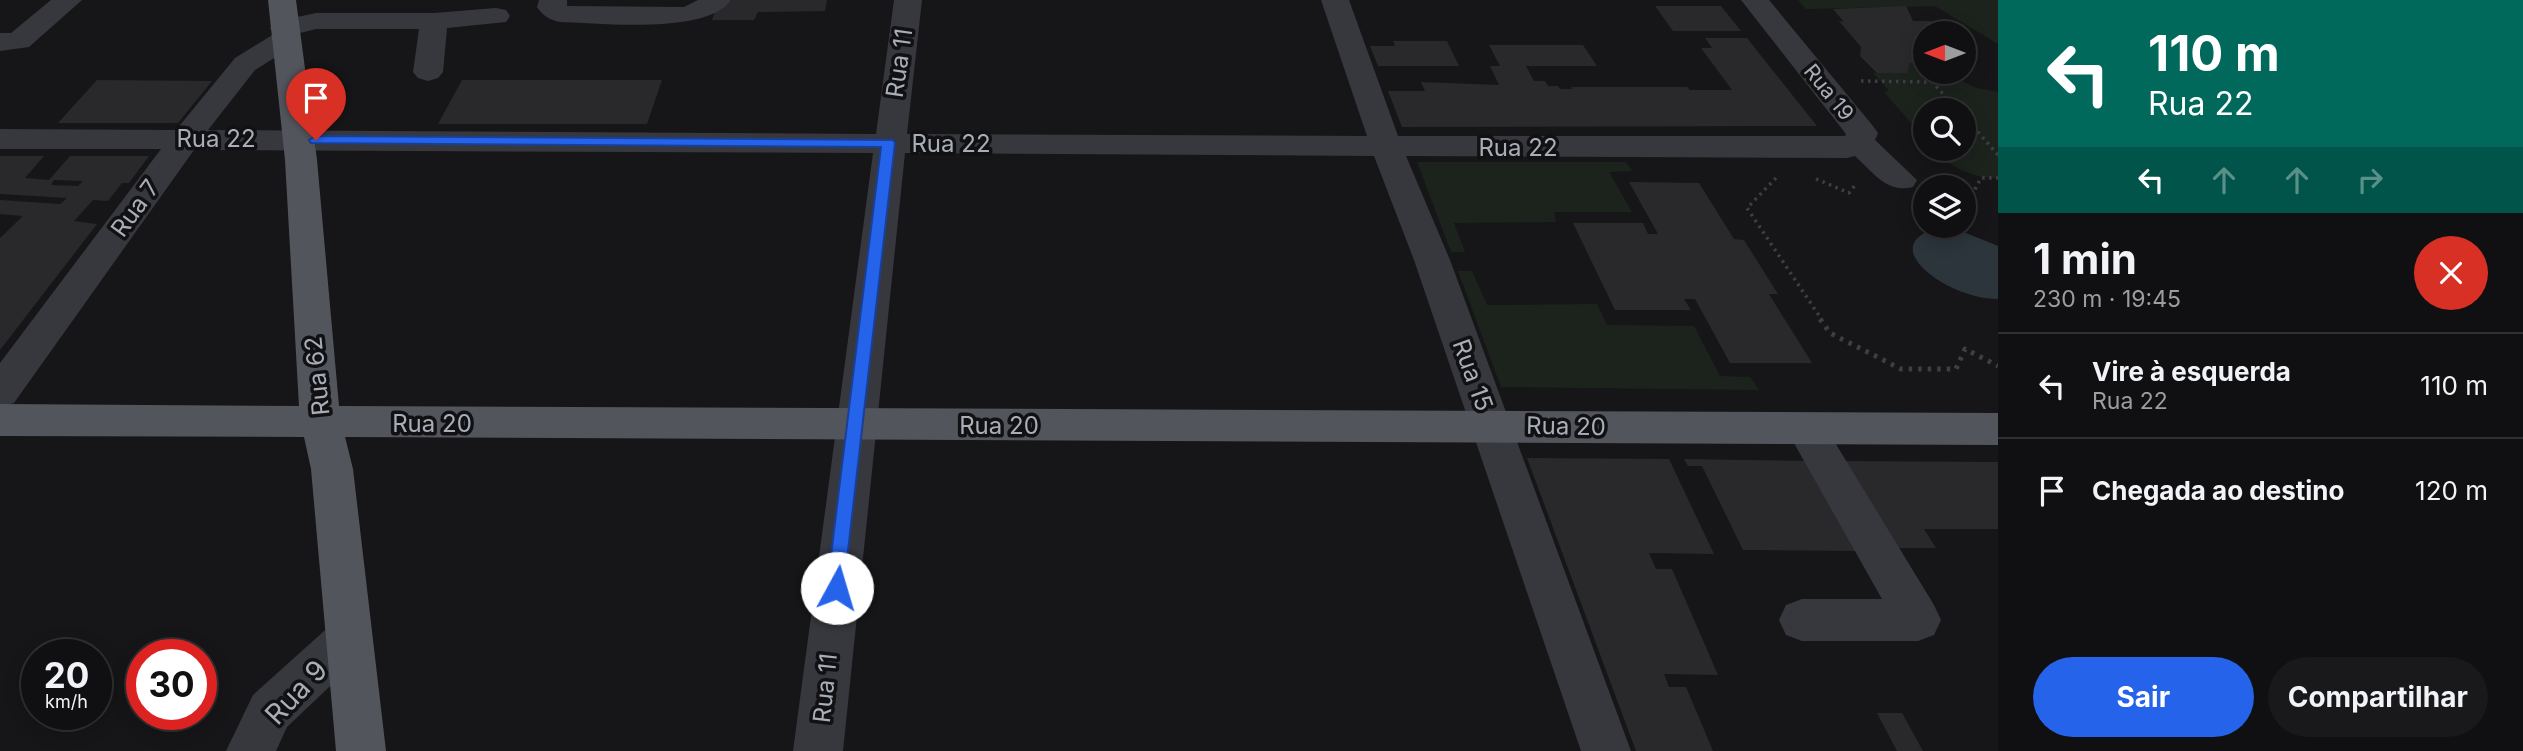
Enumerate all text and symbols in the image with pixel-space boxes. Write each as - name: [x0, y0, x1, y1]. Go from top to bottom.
- north arrow: [1913, 21, 1976, 84]
- map controls: [1913, 21, 1976, 238]
- text: 110 m: [2148, 24, 2280, 83]
- street label: Rua 11: [880, 27, 918, 99]
- icon: left: [2033, 28, 2124, 119]
- street label: Rua 19: [1799, 59, 1859, 125]
- pin: [286, 68, 346, 140]
- icon: arrive: [297, 79, 335, 117]
- text: Rua 22: [2148, 84, 2254, 123]
- button: search: [1913, 98, 1976, 161]
- street label: Rua 22: [176, 124, 256, 153]
- street label: Rua 22: [911, 129, 991, 158]
- street label: Rua 22: [1478, 133, 1558, 162]
- icon: left: [2132, 161, 2170, 199]
- icon: ahead: [2205, 161, 2243, 199]
- icon: ahead: [2278, 161, 2316, 199]
- icon: right: [2351, 161, 2389, 199]
- street label: Rua 7: [105, 174, 165, 242]
- button: layers: [1913, 175, 1976, 238]
- text: 1 min: [2033, 233, 2137, 284]
- button: close: [2414, 236, 2488, 310]
- text: 230 m · 19:45: [2033, 285, 2181, 313]
- street label: Rua 62: [298, 335, 336, 417]
- street label: Rua 15: [1447, 335, 1499, 415]
- text: Vire à esquerda: [2092, 356, 2291, 387]
- icon: left: [2033, 367, 2071, 405]
- text: 110 m: [2420, 370, 2488, 401]
- text: Rua 22: [2092, 387, 2168, 415]
- street label: Rua 20: [392, 409, 472, 438]
- street label: Rua 20: [959, 411, 1039, 440]
- street label: Rua 20: [1526, 411, 1606, 441]
- icon: arrive: [2033, 472, 2071, 510]
- text: Chegada ao destino: [2092, 475, 2344, 506]
- text: 120 m: [2415, 475, 2488, 506]
- position arrow: [800, 551, 874, 625]
- speed limit sign: 30: [126, 639, 217, 730]
- street label: Rua 11: [807, 652, 843, 724]
- street label: Rua 9: [258, 653, 334, 731]
- text: 20: [44, 654, 89, 696]
- button: Sair: [2033, 657, 2254, 737]
- button: Compartilhar: [2268, 657, 2488, 737]
- text: km/h: [45, 691, 88, 712]

